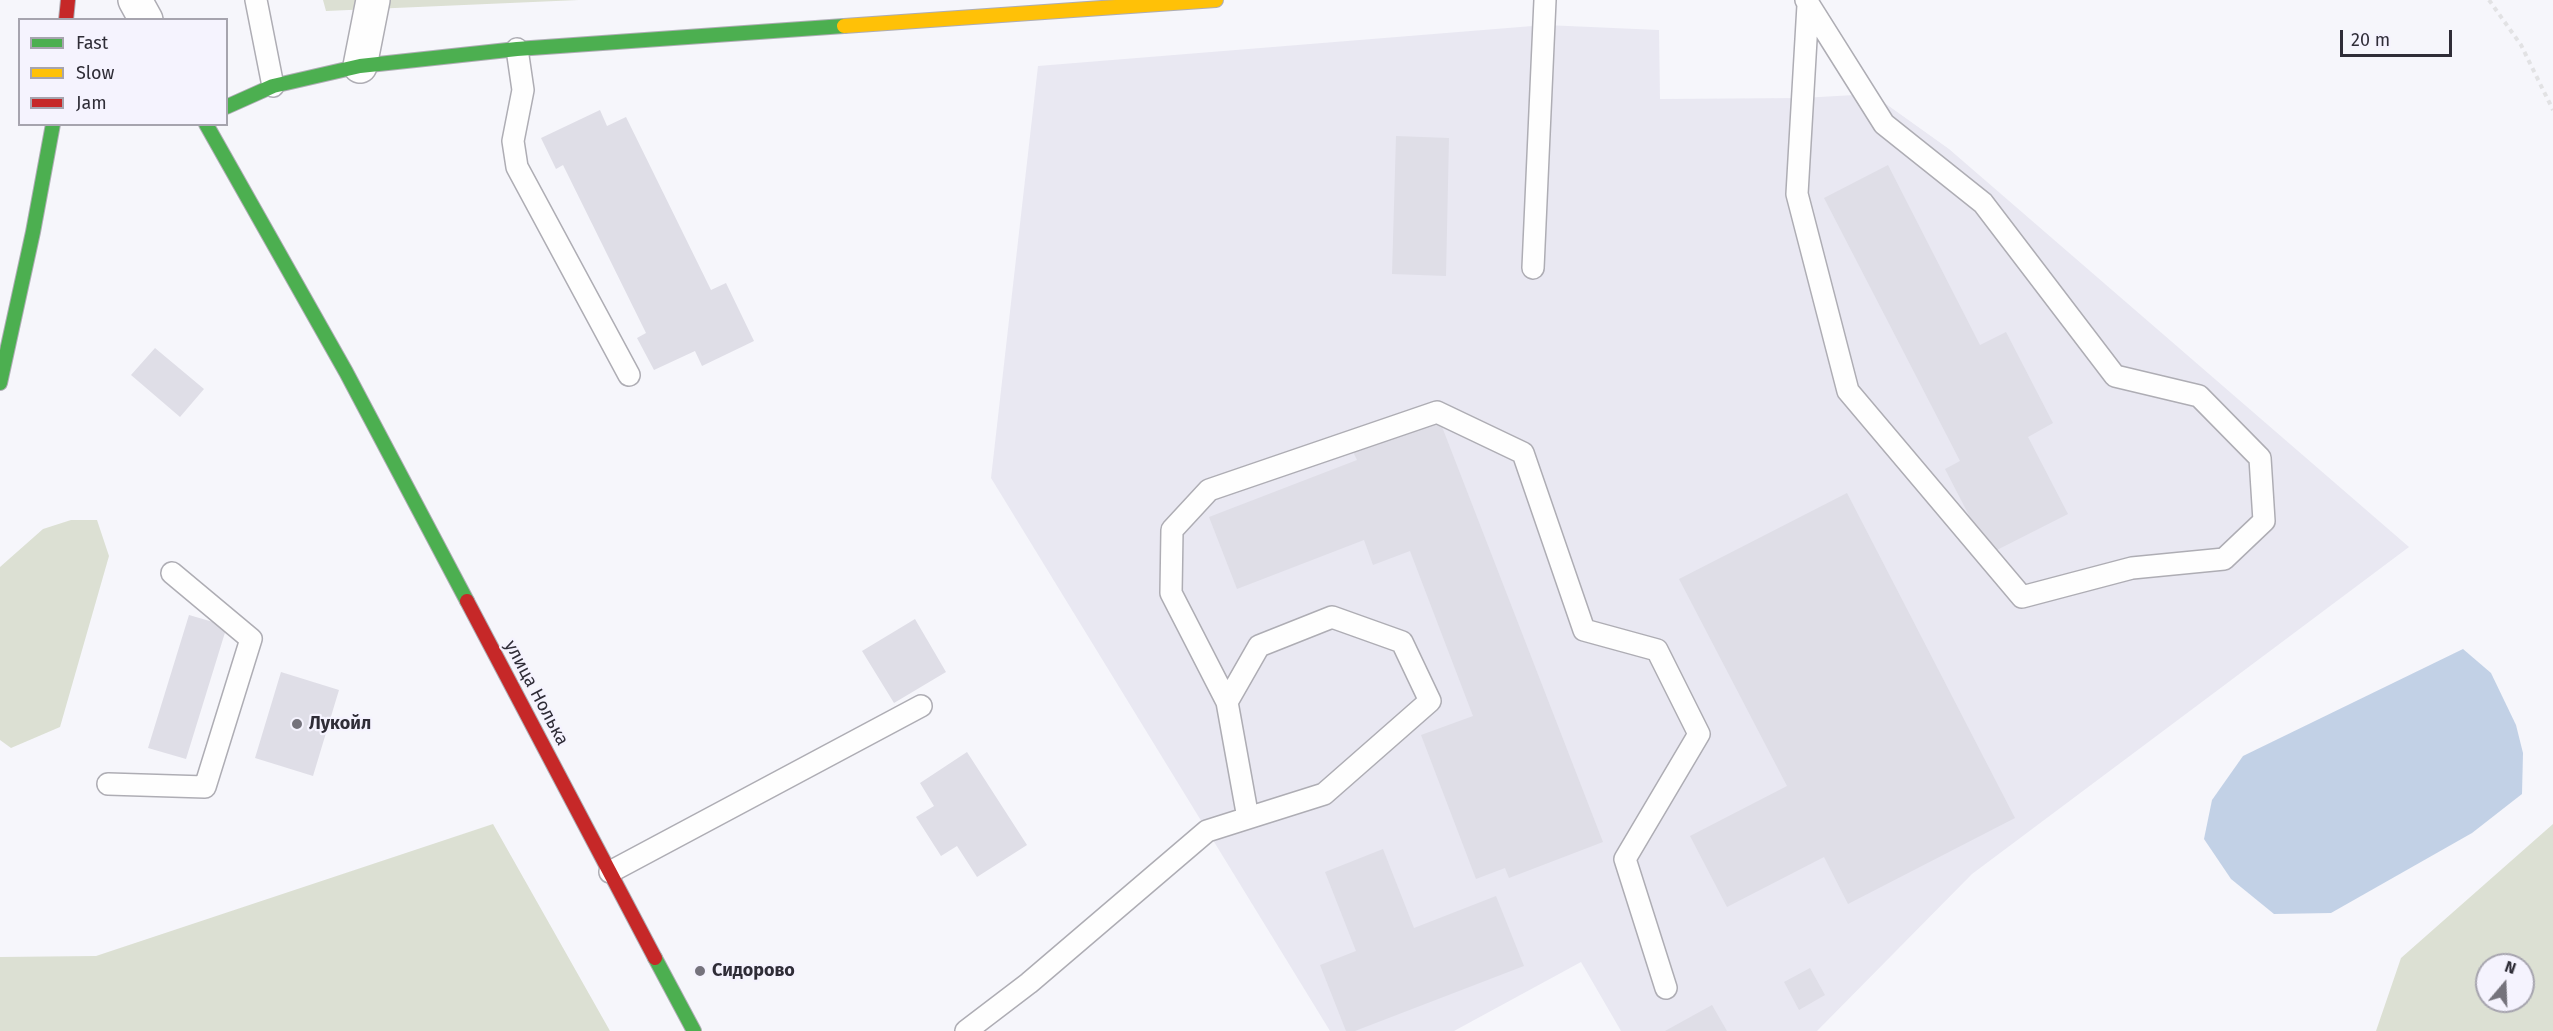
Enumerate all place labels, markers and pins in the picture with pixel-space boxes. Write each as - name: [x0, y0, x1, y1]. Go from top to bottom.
- place label: Лукойл: [309, 713, 371, 735]
- marker: Лукойл: [290, 717, 304, 731]
- place label: Сидорово: [712, 960, 795, 982]
- marker: Сидорово: [693, 964, 707, 978]

